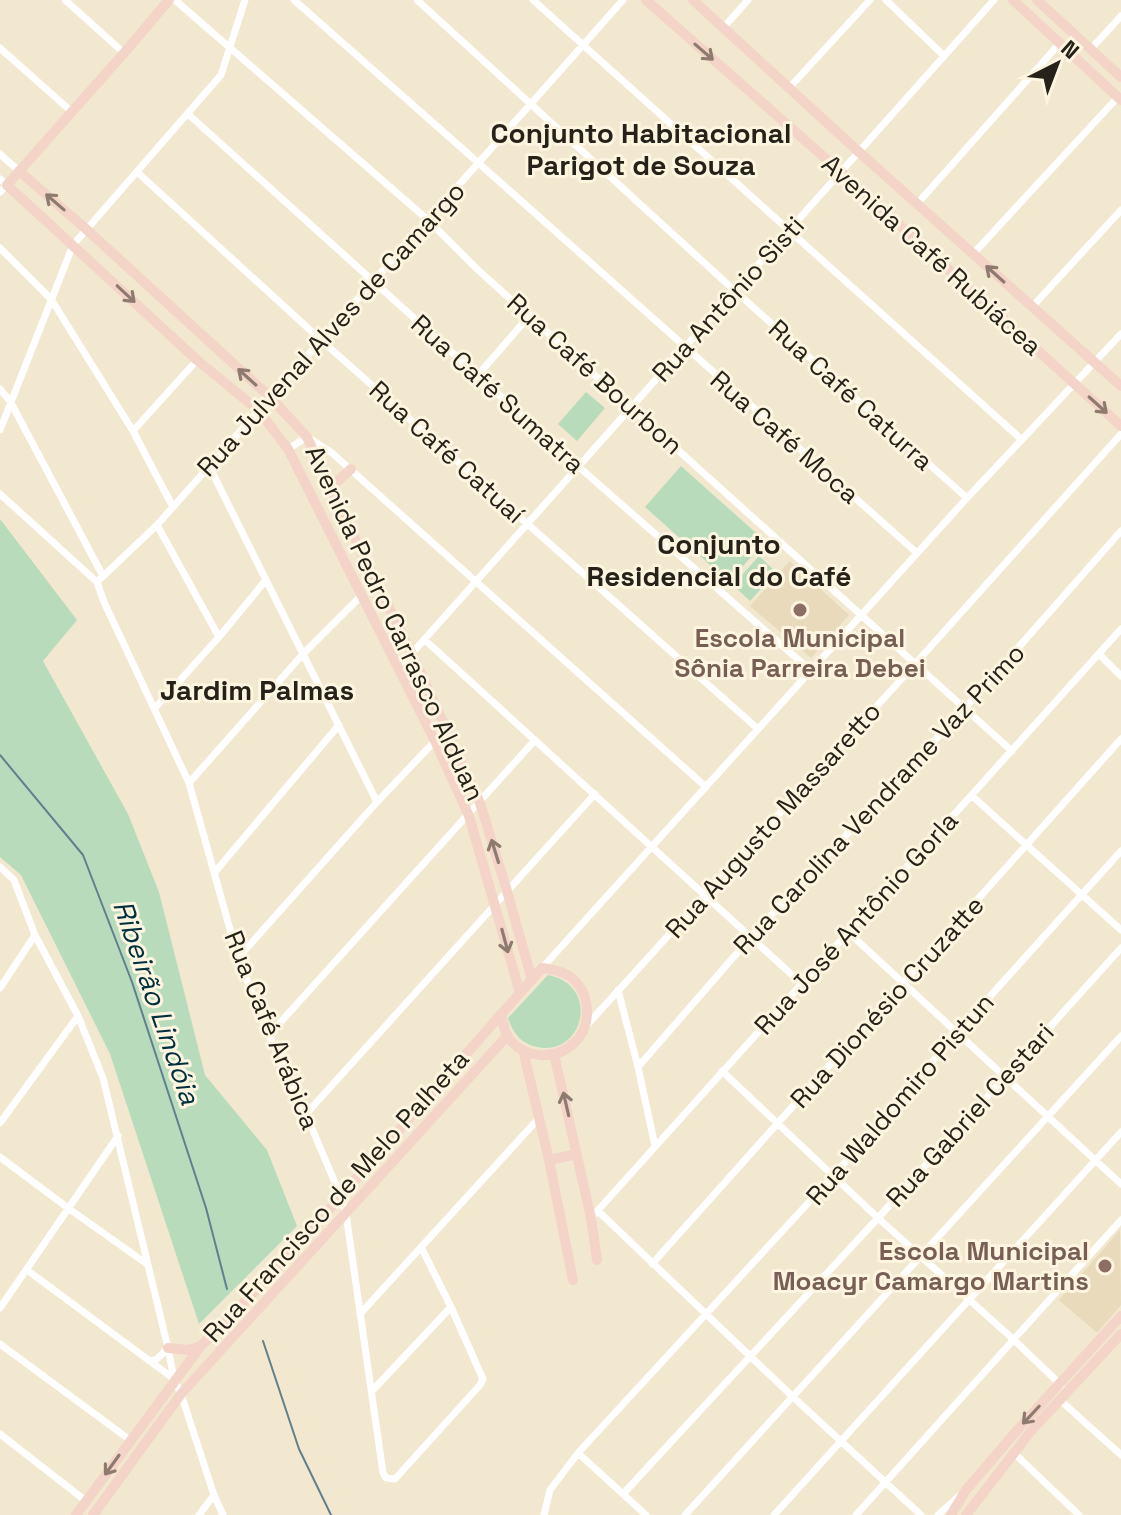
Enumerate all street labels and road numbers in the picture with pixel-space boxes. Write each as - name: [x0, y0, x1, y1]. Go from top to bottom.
- street label: Avenida Café Rubiácea: [815, 147, 1049, 363]
- street label: Rua Julvenal Alves de Camargo: [189, 174, 473, 484]
- street label: Rua Antônio Sisti: [644, 209, 812, 389]
- street label: Rua Café Bourbon: [500, 286, 690, 462]
- street label: Rua Café Sumatra: [404, 307, 592, 481]
- street label: Rua Café Caturra: [761, 312, 941, 478]
- street label: Rua Café Moca: [703, 363, 867, 511]
- street label: Rua Café Catuaí: [362, 373, 532, 531]
- street label: Avenida Pedro Carrasco Alduan: [297, 440, 493, 806]
- street label: Rua Carolina Vendrame Vaz Primo: [726, 636, 1032, 962]
- street label: Rua Augusto Massaretto: [658, 695, 888, 945]
- street label: Rua José Antônio Gorla: [747, 804, 965, 1042]
- street label: Rua Dionésio Cruzatte: [783, 889, 991, 1115]
- street label: Rua Café Arábica: [217, 926, 327, 1135]
- street label: Rua Waldomiro Pistun: [798, 986, 1002, 1212]
- street label: Rua Gabriel Cestari: [878, 1016, 1062, 1214]
- street label: Rua Francisco de Melo Palheta: [195, 1043, 477, 1349]

